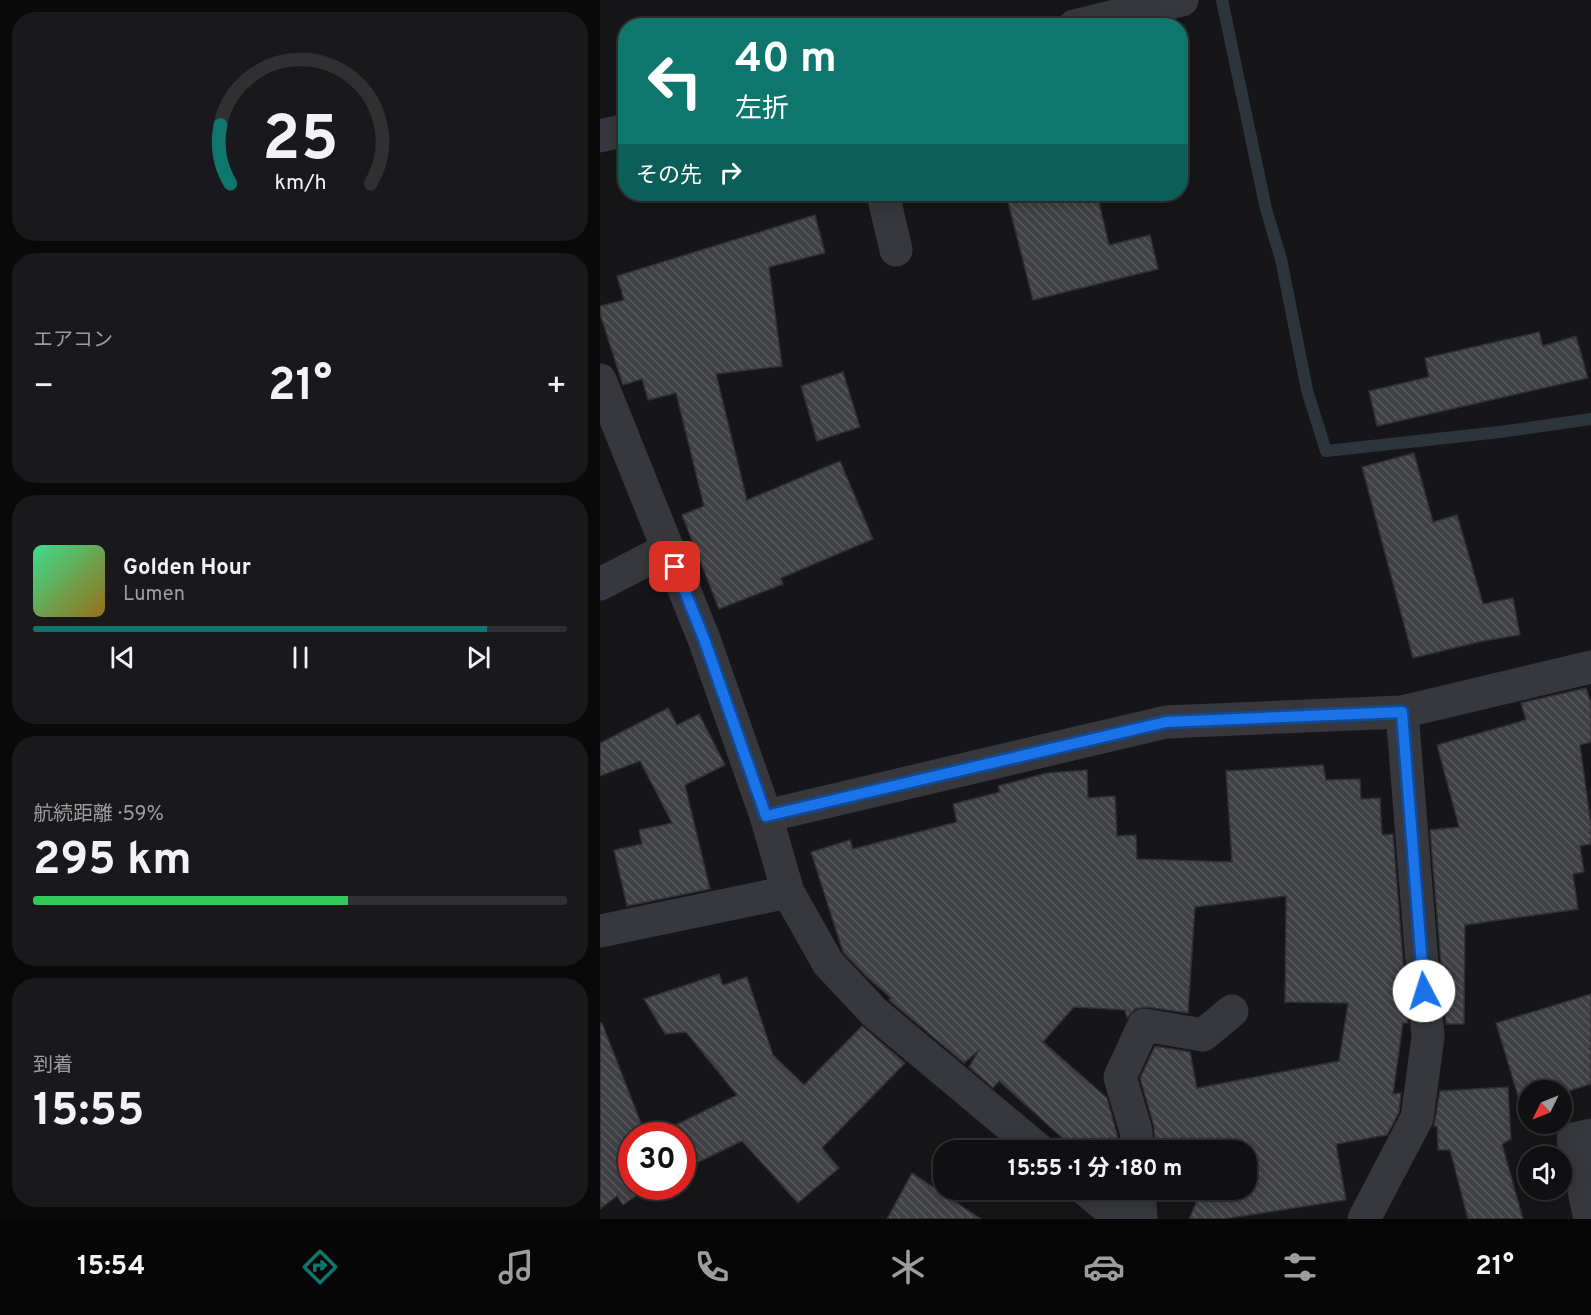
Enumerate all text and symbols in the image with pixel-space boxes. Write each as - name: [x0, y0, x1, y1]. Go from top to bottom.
- text: 40 m: [735, 34, 837, 87]
- icon: left: [636, 42, 714, 120]
- text: 左折: [735, 93, 789, 127]
- text: 25: [262, 103, 338, 182]
- icon: right: [714, 156, 747, 189]
- text: その先: [636, 163, 702, 190]
- text: km/h: [274, 170, 326, 197]
- text: エアコン: [33, 328, 113, 354]
- text: 21°: [268, 359, 332, 416]
- text: −: [33, 367, 54, 409]
- text: +: [546, 367, 567, 409]
- pin: [649, 541, 700, 592]
- icon: arrive: [658, 550, 691, 583]
- text: Golden Hour: [123, 555, 251, 582]
- text: Lumen: [123, 582, 185, 608]
- icon: previous: [106, 641, 139, 674]
- icon: pause: [284, 641, 317, 674]
- icon: next: [462, 641, 495, 674]
- text: 航続距離 · 59%: [33, 802, 164, 828]
- text: 295 km: [33, 833, 192, 890]
- position arrow: [1392, 959, 1456, 1023]
- text: 到着: [33, 1053, 73, 1079]
- north arrow: [1518, 1080, 1572, 1134]
- map controls: [1518, 1080, 1572, 1200]
- text: 15:55: [33, 1084, 144, 1141]
- speed limit sign: 30: [618, 1122, 696, 1200]
- button: sound: [1518, 1146, 1572, 1200]
- text: 15:55 · 1 分 · 180 m: [1008, 1156, 1182, 1183]
- icon: directions: [299, 1246, 341, 1288]
- icon: music: [495, 1246, 537, 1288]
- icon: phone: [691, 1246, 733, 1288]
- icon: climate: [887, 1246, 929, 1288]
- icon: car: [1083, 1246, 1125, 1288]
- icon: filters: [1279, 1246, 1321, 1288]
- text: 15:54: [77, 1250, 145, 1284]
- text: 21°: [1475, 1250, 1514, 1284]

